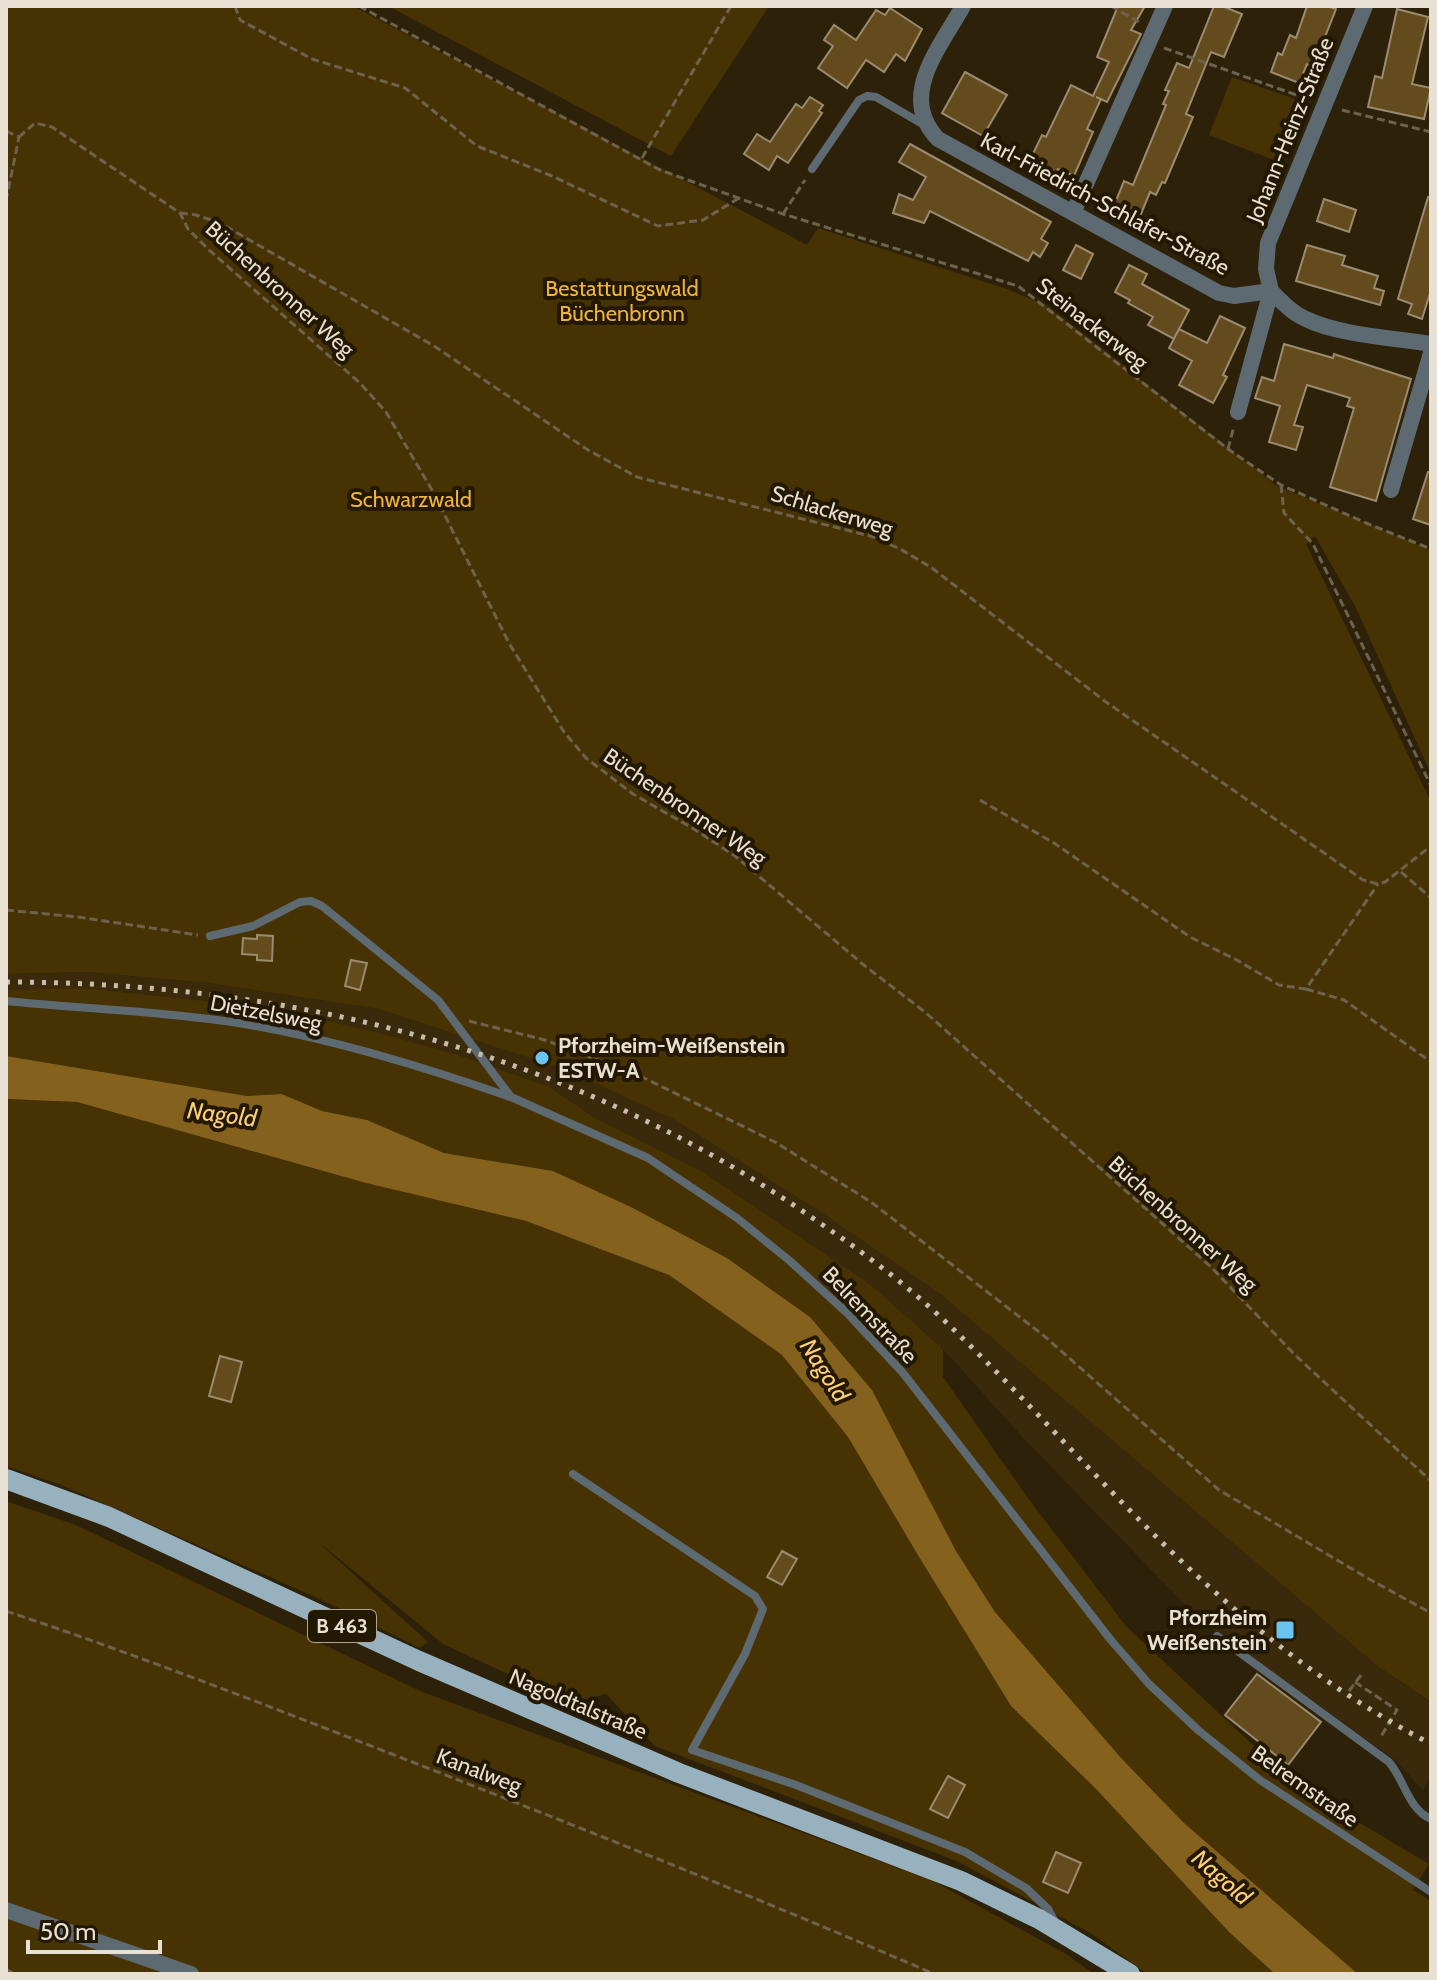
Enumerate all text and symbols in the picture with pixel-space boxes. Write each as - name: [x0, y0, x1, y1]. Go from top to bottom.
- street label: Johann-Heinz-Straße: [1240, 33, 1340, 228]
- street label: Karl-Friedrich-Schlafer-Straße: [976, 127, 1234, 281]
- street label: Büchenbronner Weg: [200, 215, 361, 364]
- street label: Steinackerweg: [1031, 272, 1154, 377]
- park label: Bestattungswald Büchenbronn: [545, 275, 699, 327]
- street label: Schlackerweg: [768, 480, 897, 543]
- park label: Schwarzwald: [350, 486, 472, 513]
- street label: Büchenbronner Weg: [598, 742, 773, 872]
- street label: Dietzelsweg: [208, 989, 325, 1037]
- place label: Pforzheim-Weißenstein ESTW-A: [558, 1032, 785, 1084]
- marker: Pforzheim-Weißenstein ESTW-A: [533, 1049, 551, 1067]
- water label: Nagold: [186, 1095, 259, 1133]
- street label: Büchenbronner Weg: [1103, 1150, 1264, 1299]
- street label: Belremstraße: [817, 1261, 923, 1369]
- water label: Nagold: [794, 1333, 856, 1408]
- place label: Pforzheim Weißenstein: [1147, 1604, 1267, 1656]
- road number: B 463: [308, 1610, 376, 1642]
- marker: Pforzheim Weißenstein: [1274, 1619, 1296, 1641]
- street label: Nagoldtalstraße: [505, 1663, 651, 1745]
- street label: Belremstraße: [1246, 1739, 1364, 1833]
- street label: Kanalweg: [433, 1742, 526, 1800]
- water label: Nagold: [1186, 1843, 1258, 1911]
- scale bar: [28, 1904, 160, 1954]
- text: 50 m: [40, 1917, 96, 1946]

